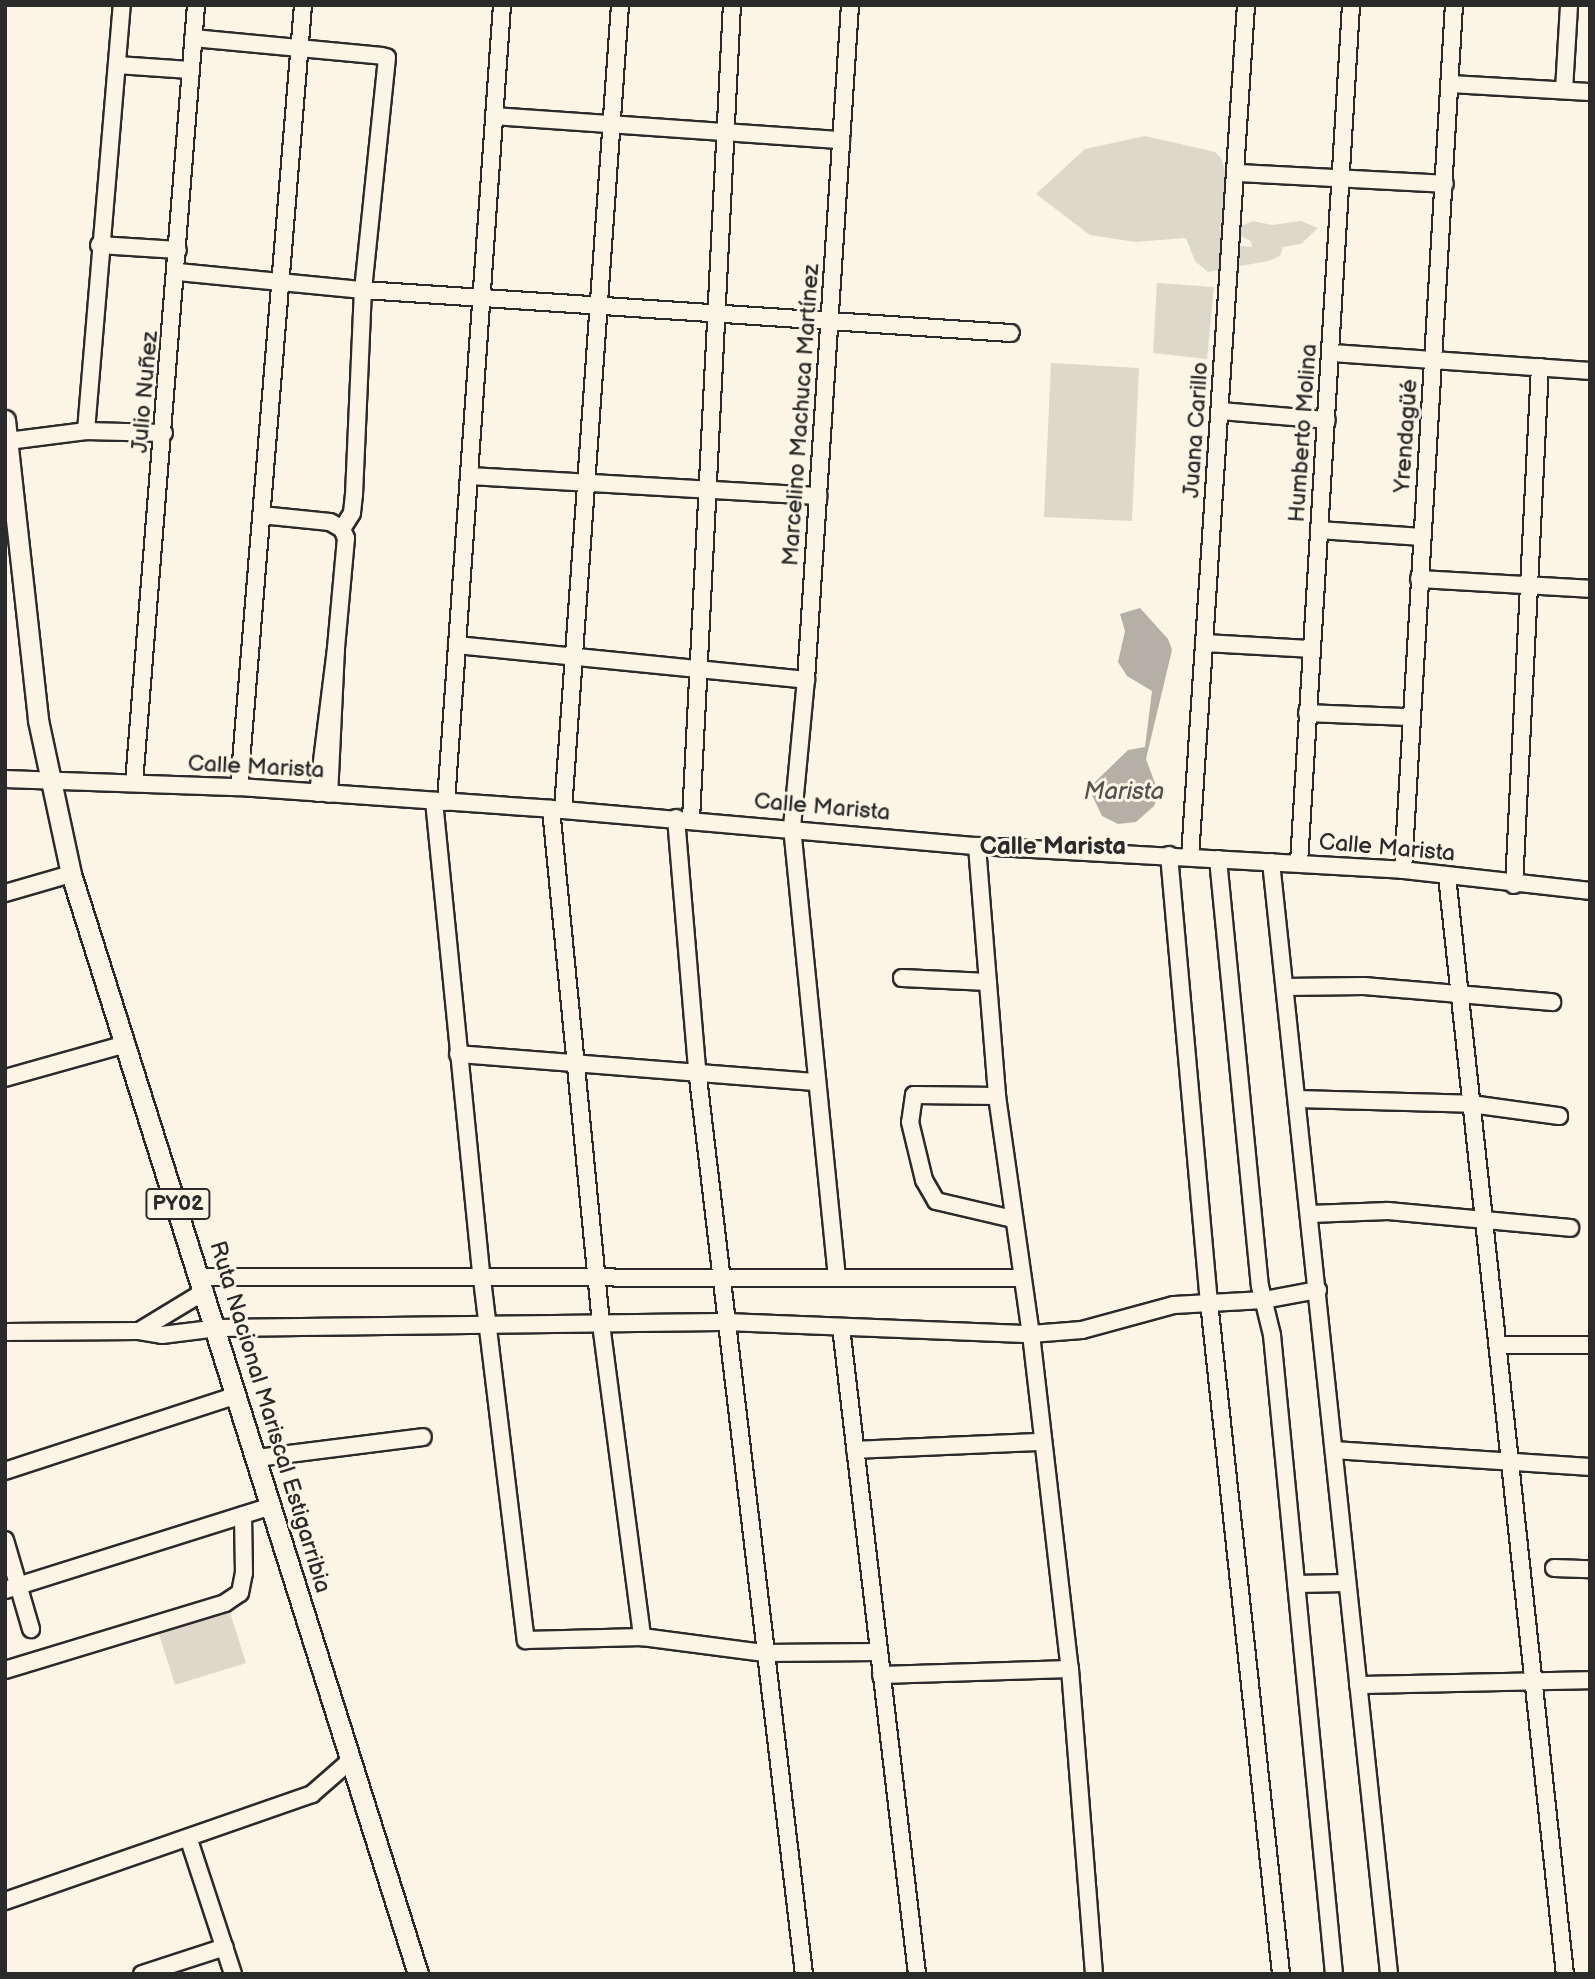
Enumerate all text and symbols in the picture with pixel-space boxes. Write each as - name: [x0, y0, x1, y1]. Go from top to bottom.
- street label: Marcelino Machuca Martínez: [777, 263, 825, 567]
- street label: Julio Nuñez: [126, 330, 164, 454]
- street label: Humberto Molina: [1283, 343, 1323, 523]
- street label: Juana Carillo: [1177, 361, 1215, 499]
- street label: Yrendagüé: [1388, 378, 1424, 494]
- street label: Calle Marista: [187, 750, 325, 784]
- water label: Marista: [1084, 778, 1164, 806]
- street label: Calle Marista: [753, 787, 891, 827]
- street label: Calle Marista: [1318, 828, 1456, 868]
- district label: Calle Marista: [980, 833, 1126, 861]
- road number: PY02: [145, 1186, 211, 1222]
- street label: Ruta Nacional Mariscal Estigarribia: [203, 1238, 337, 1596]

